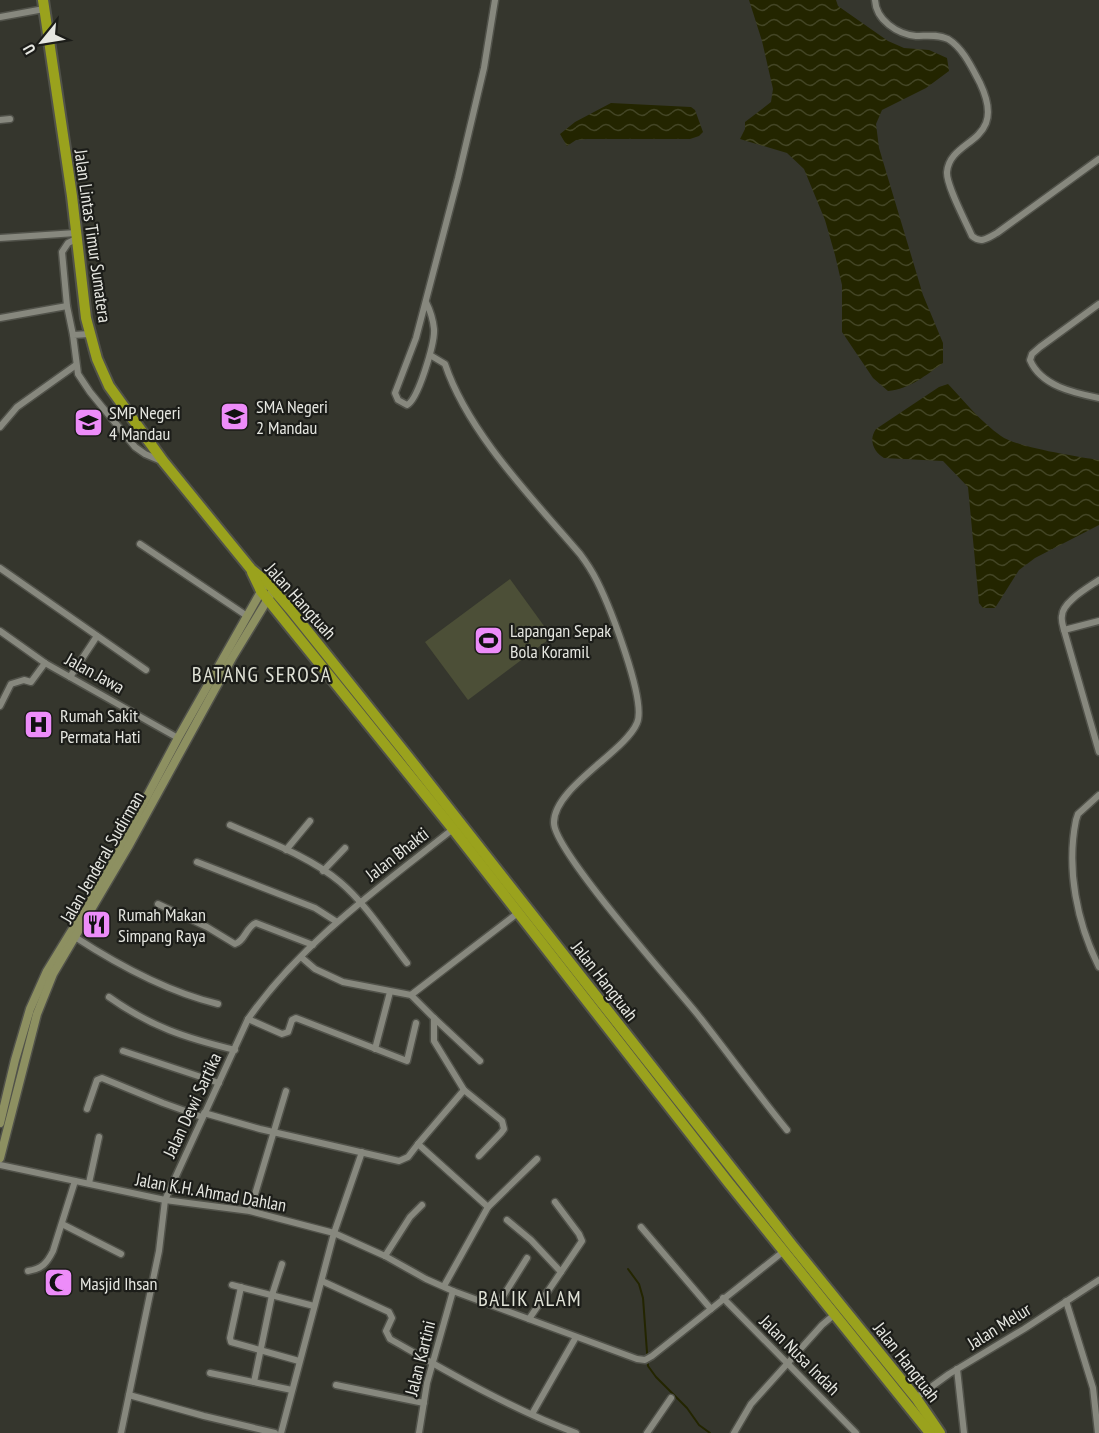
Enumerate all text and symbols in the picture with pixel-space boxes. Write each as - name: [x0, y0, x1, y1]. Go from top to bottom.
- north arrow: [12, 12, 72, 72]
- text: U: [18, 41, 40, 58]
- street label: Jalan Lintas Timur Sumatera: [69, 147, 117, 324]
- place label: SMA Negeri 2 Mandau: [256, 395, 328, 439]
- school or university icon: SMA Negeri 2 Mandau: [219, 400, 251, 432]
- place label: SMP Negeri 4 Mandau: [109, 401, 181, 445]
- school or university icon: SMP Negeri 4 Mandau: [72, 406, 104, 438]
- street label: Jalan Hangtuah: [260, 557, 341, 644]
- place label: Lapangan Sepak Bola Koramil: [510, 619, 611, 663]
- sports icon: Lapangan Sepak Bola Koramil: [473, 624, 505, 656]
- street label: Jalan Jawa: [61, 647, 129, 699]
- district label: BATANG SEROSA: [192, 661, 332, 688]
- place label: Rumah Sakit Permata Hati: [60, 704, 141, 748]
- hospital icon: Rumah Sakit Permata Hati: [23, 709, 55, 741]
- street label: Jalan Jenderal Sudirman: [54, 787, 149, 928]
- street label: Jalan Bhakti: [360, 822, 433, 886]
- place label: Rumah Makan Simpang Raya: [118, 903, 206, 947]
- restaurant icon: Rumah Makan Simpang Raya: [81, 908, 113, 940]
- street label: Jalan Hangtuah: [566, 936, 643, 1026]
- street label: Jalan Dewi Sartika: [157, 1049, 226, 1162]
- street label: Jalan K.H. Ahmad Dahlan: [133, 1167, 288, 1217]
- mosque icon: Masjid Ihsan: [43, 1267, 75, 1299]
- place label: Masjid Ihsan: [80, 1272, 157, 1295]
- district label: BALIK ALAM: [478, 1285, 582, 1312]
- street label: Jalan Melur: [962, 1298, 1035, 1355]
- street label: Jalan Nusa Indah: [754, 1309, 845, 1400]
- street label: Jalan Hangtuah: [868, 1317, 945, 1407]
- street label: Jalan Kartini: [399, 1318, 440, 1399]

